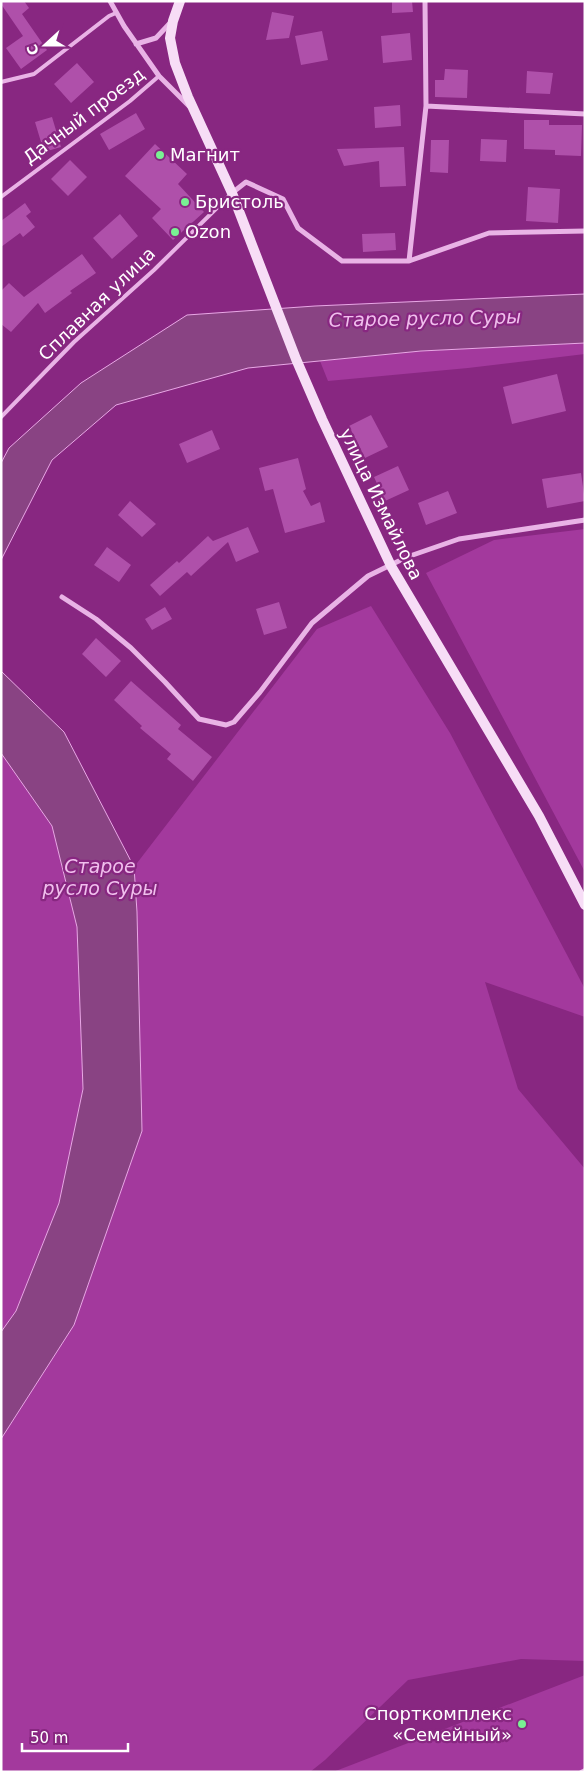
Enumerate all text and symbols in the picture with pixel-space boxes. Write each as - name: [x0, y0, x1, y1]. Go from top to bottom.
- north arrow: [20, 20, 70, 70]
- text: С: [24, 42, 42, 57]
- street label: Дачный проезд: [19, 63, 148, 168]
- place label: Магнит: [170, 144, 240, 165]
- marker: Магнит: [154, 149, 166, 161]
- place label: Бристоль: [195, 191, 284, 212]
- marker: Бристоль: [179, 196, 191, 208]
- place label: Ozon: [185, 221, 231, 242]
- marker: Ozon: [169, 226, 181, 238]
- street label: Сплавная улица: [34, 243, 159, 365]
- water label: Старое русло Суры: [329, 305, 521, 331]
- street label: улица Измайлова: [336, 424, 427, 583]
- water label: Старое русло Суры: [41, 855, 158, 899]
- place label: Спорткомплекс «Семейный»: [364, 1703, 512, 1745]
- marker: Спорткомплекс «Семейный»: [516, 1718, 528, 1730]
- scale bar: [22, 1720, 129, 1752]
- text: 50 m: [30, 1729, 68, 1747]

